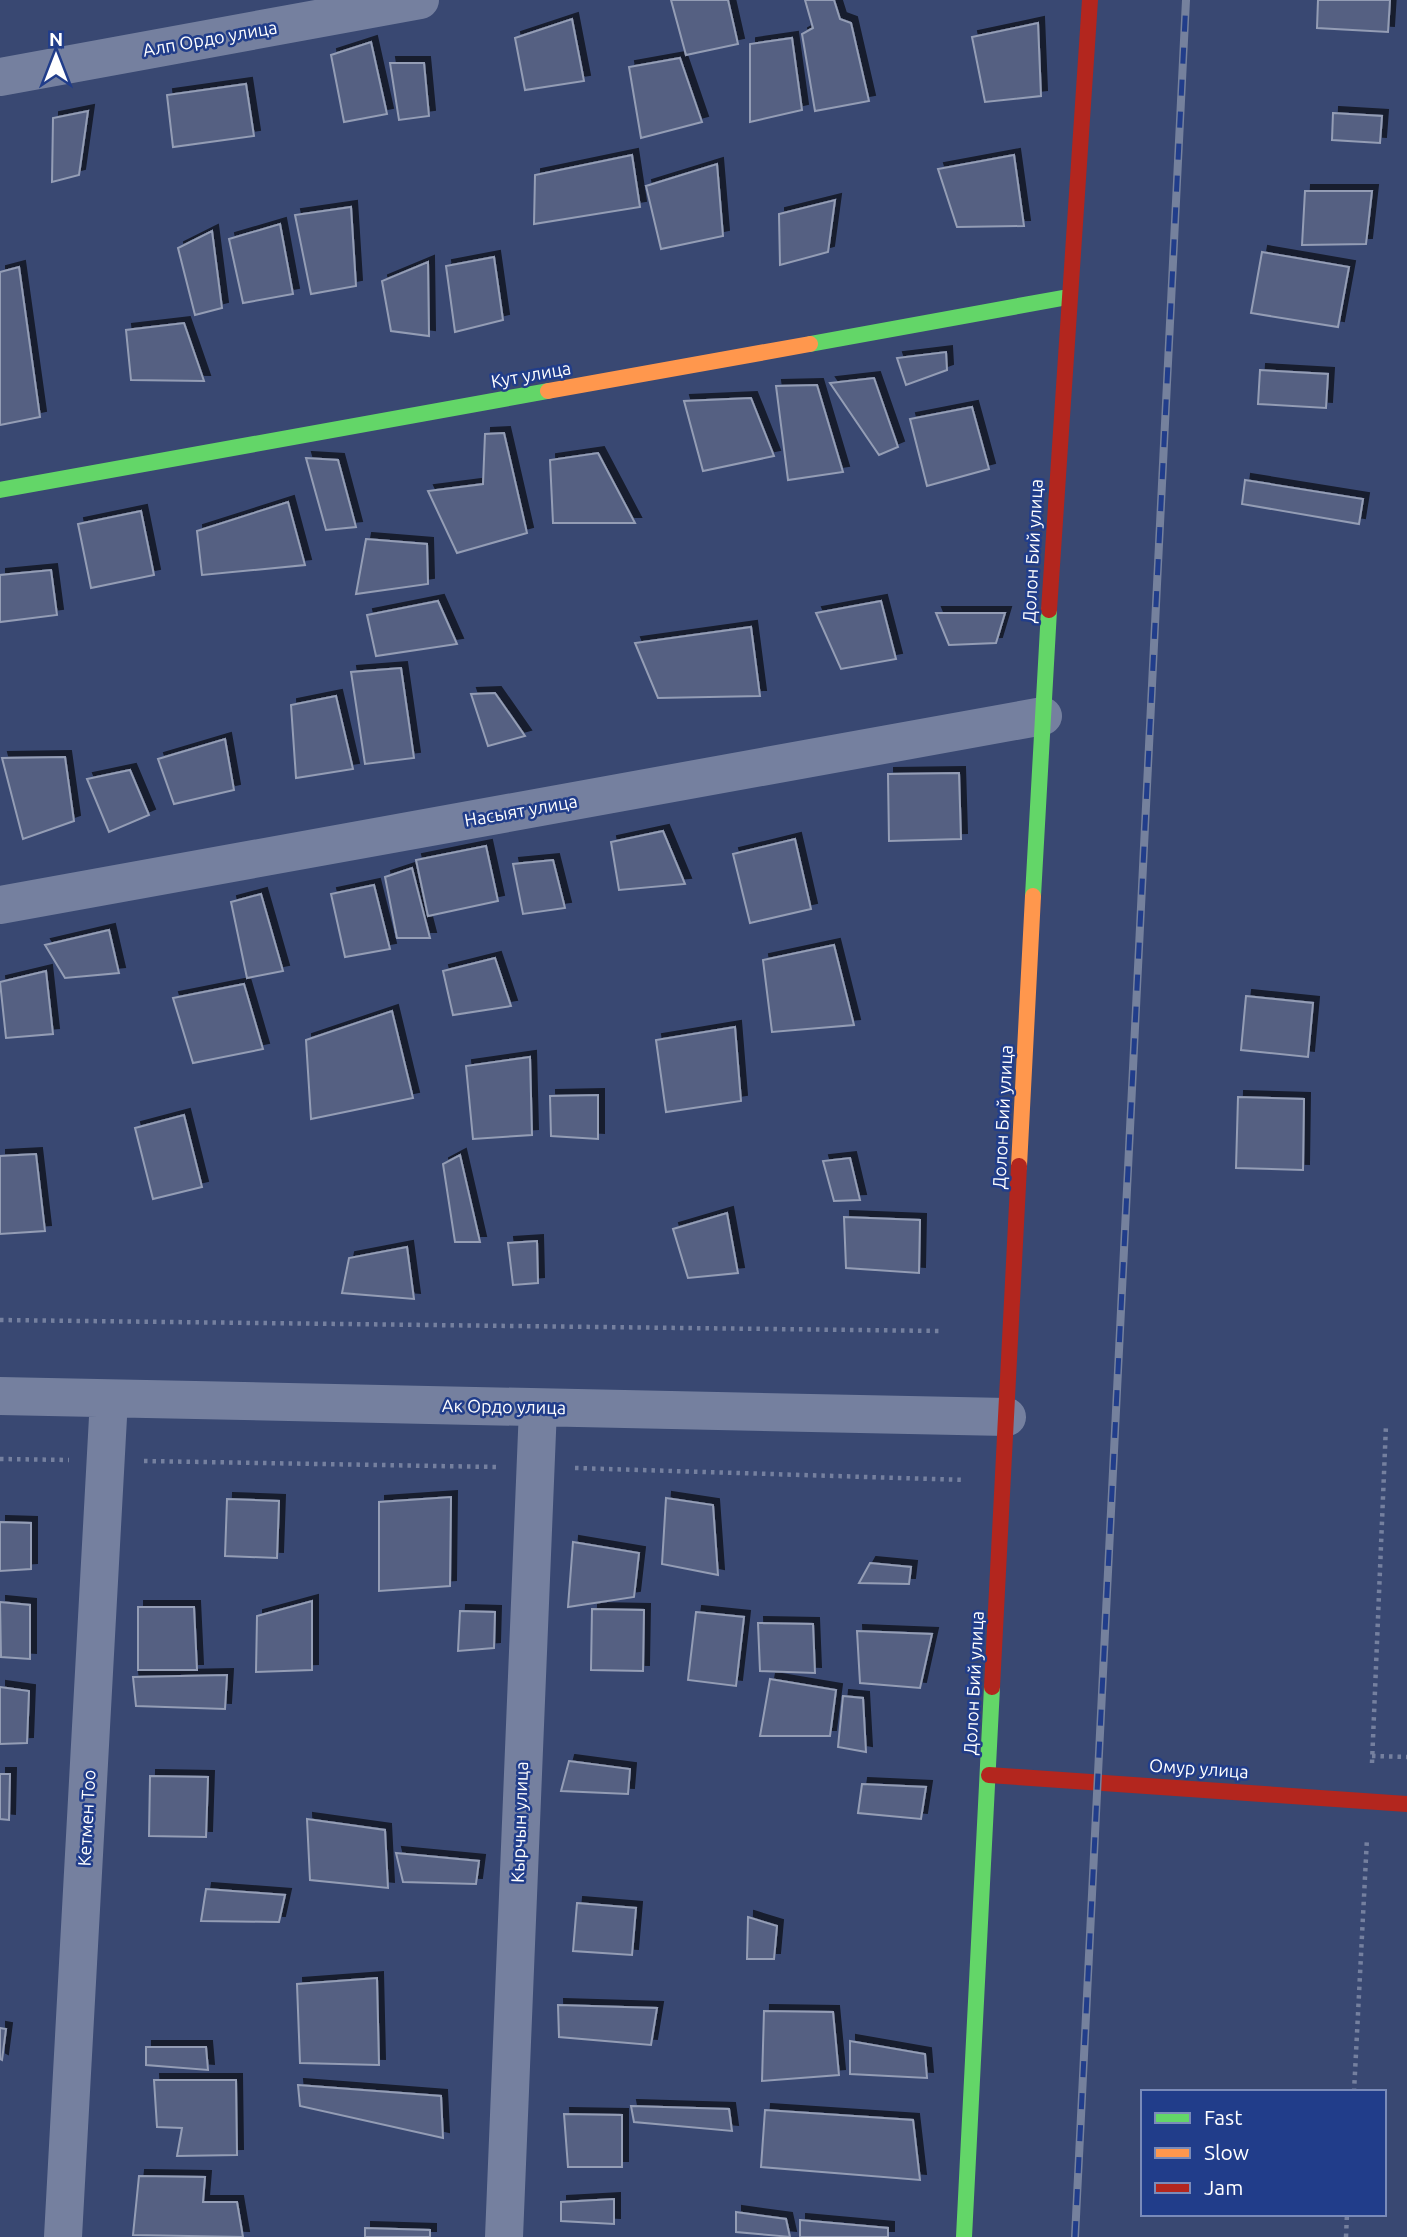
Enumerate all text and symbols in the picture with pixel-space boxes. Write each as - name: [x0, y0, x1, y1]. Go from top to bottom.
- street label: Алп Ордо улица: [141, 16, 279, 60]
- north arrow: [21, 21, 91, 91]
- text: N: [49, 28, 63, 50]
- street label: Кут улица: [489, 357, 572, 391]
- street label: Долон Бий улица: [1018, 478, 1046, 624]
- street label: Насыят улица: [463, 790, 579, 830]
- street label: Долон Бий улица: [988, 1044, 1016, 1190]
- street label: Ак Ордо улица: [442, 1395, 566, 1417]
- street label: Долон Бий улица: [959, 1610, 987, 1756]
- street label: Омур улица: [1149, 1755, 1249, 1781]
- street label: Кырчын улица: [507, 1761, 531, 1883]
- street label: Кетмен Тоо: [73, 1769, 99, 1867]
- legend: [1141, 2090, 1386, 2216]
- text: Fast: [1204, 2105, 1242, 2129]
- text: Slow: [1204, 2140, 1249, 2164]
- text: Jam: [1204, 2175, 1243, 2199]

